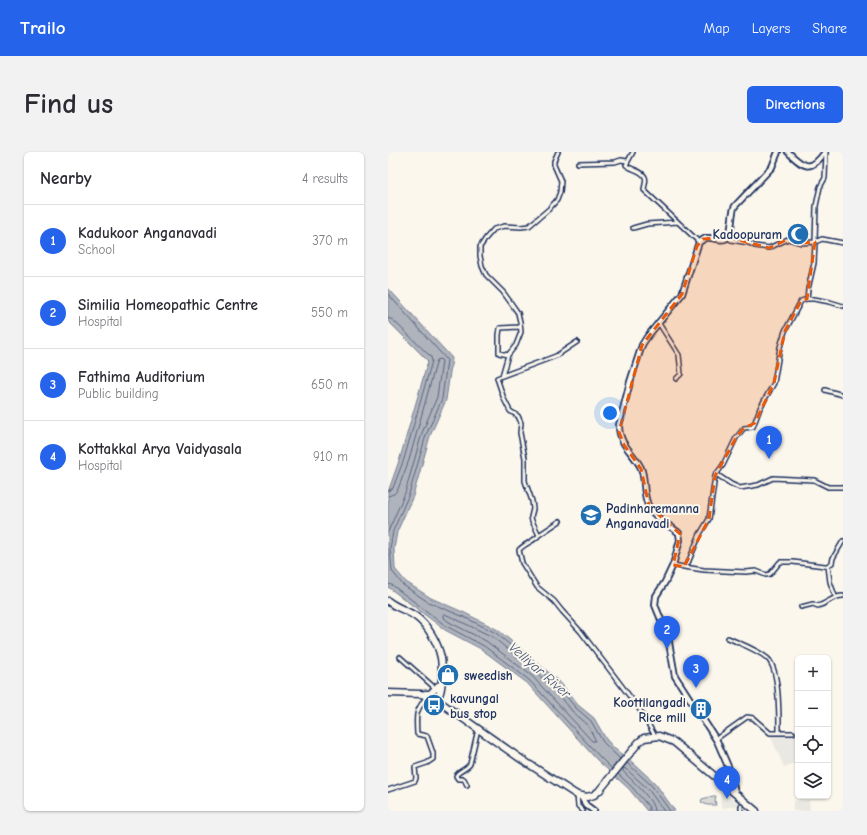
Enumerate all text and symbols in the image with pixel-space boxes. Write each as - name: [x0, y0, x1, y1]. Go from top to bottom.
- text: Trailo: [20, 17, 66, 39]
- text: Map: [703, 20, 730, 37]
- text: Layers: [752, 20, 790, 37]
- text: Share: [812, 20, 847, 37]
- button: Directions: [747, 86, 843, 123]
- text: Find us: [24, 88, 113, 120]
- text: Nearby: [40, 169, 91, 188]
- text: 4 results: [302, 171, 348, 186]
- mosque icon: Kadoopuram: [785, 221, 811, 247]
- text: Kadukoor Anganavadi: [78, 224, 217, 242]
- place label: Kadoopuram: [713, 227, 782, 242]
- text: 1: [50, 233, 56, 248]
- text: 370 m: [312, 233, 348, 248]
- text: School: [78, 242, 115, 257]
- text: Similia Homeopathic Centre: [78, 296, 258, 314]
- text: 2: [50, 305, 56, 320]
- text: 550 m: [311, 305, 348, 320]
- text: Hospital: [78, 314, 122, 329]
- text: Fathima Auditorium: [78, 368, 205, 386]
- text: 3: [50, 377, 56, 392]
- text: 650 m: [311, 377, 348, 392]
- text: Public building: [78, 386, 159, 401]
- your location: [600, 403, 620, 423]
- pin: 1: [756, 426, 782, 459]
- text: Kottakkal Arya Vaidyasala: [78, 440, 242, 458]
- text: 4: [50, 449, 56, 464]
- text: 910 m: [313, 449, 348, 464]
- text: Hospital: [78, 458, 122, 473]
- place label: Padinharemanna Anganavadi: [606, 501, 699, 531]
- school or university icon: Padinharemanna Anganavadi: [578, 502, 604, 528]
- pin: 2: [654, 616, 680, 649]
- water label: Velliyar River: [505, 639, 575, 703]
- pin: 3: [683, 655, 709, 688]
- map controls: [795, 655, 831, 799]
- button: +: [795, 655, 831, 691]
- shop icon: sweedish: [435, 662, 461, 688]
- place label: sweedish: [464, 668, 513, 683]
- place label: kavungal bus stop: [450, 691, 499, 721]
- button: −: [795, 691, 831, 727]
- bus stop icon: kavungal bus stop: [421, 692, 447, 718]
- place label: Koottilangadi Rice mill: [613, 695, 686, 725]
- building icon: Koottilangadi Rice mill: [688, 696, 714, 722]
- button: locate: [795, 727, 831, 763]
- button: layers: [795, 763, 831, 799]
- pin: 4: [714, 766, 740, 799]

